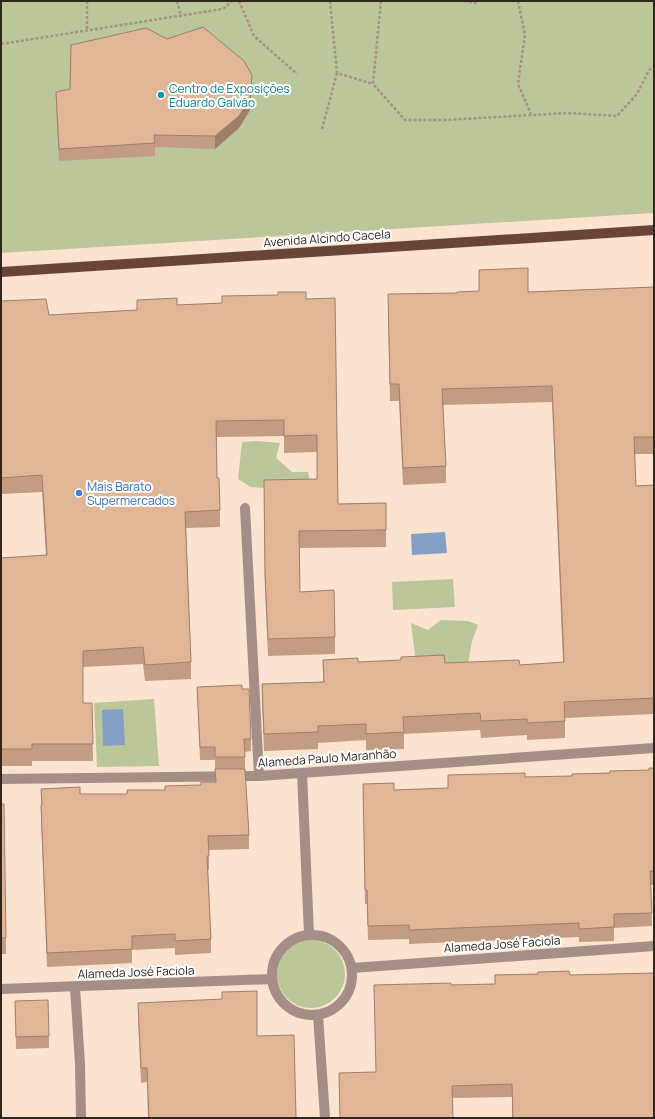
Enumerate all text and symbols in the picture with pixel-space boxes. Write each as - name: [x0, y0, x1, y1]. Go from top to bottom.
- place label: Centro de Exposições Eduardo Galvão: [169, 80, 290, 111]
- marker: Centro de Exposições Eduardo Galvão: [156, 90, 166, 100]
- street label: Avenida Alcindo Cacela: [263, 225, 391, 251]
- place label: Mais Barato Supermercados: [87, 478, 175, 509]
- marker: Mais Barato Supermercados: [74, 488, 84, 498]
- street label: Alameda Paulo Maranhão: [257, 745, 397, 771]
- street label: Alameda José Faciola: [443, 931, 561, 957]
- street label: Alameda José Faciola: [77, 961, 195, 983]

